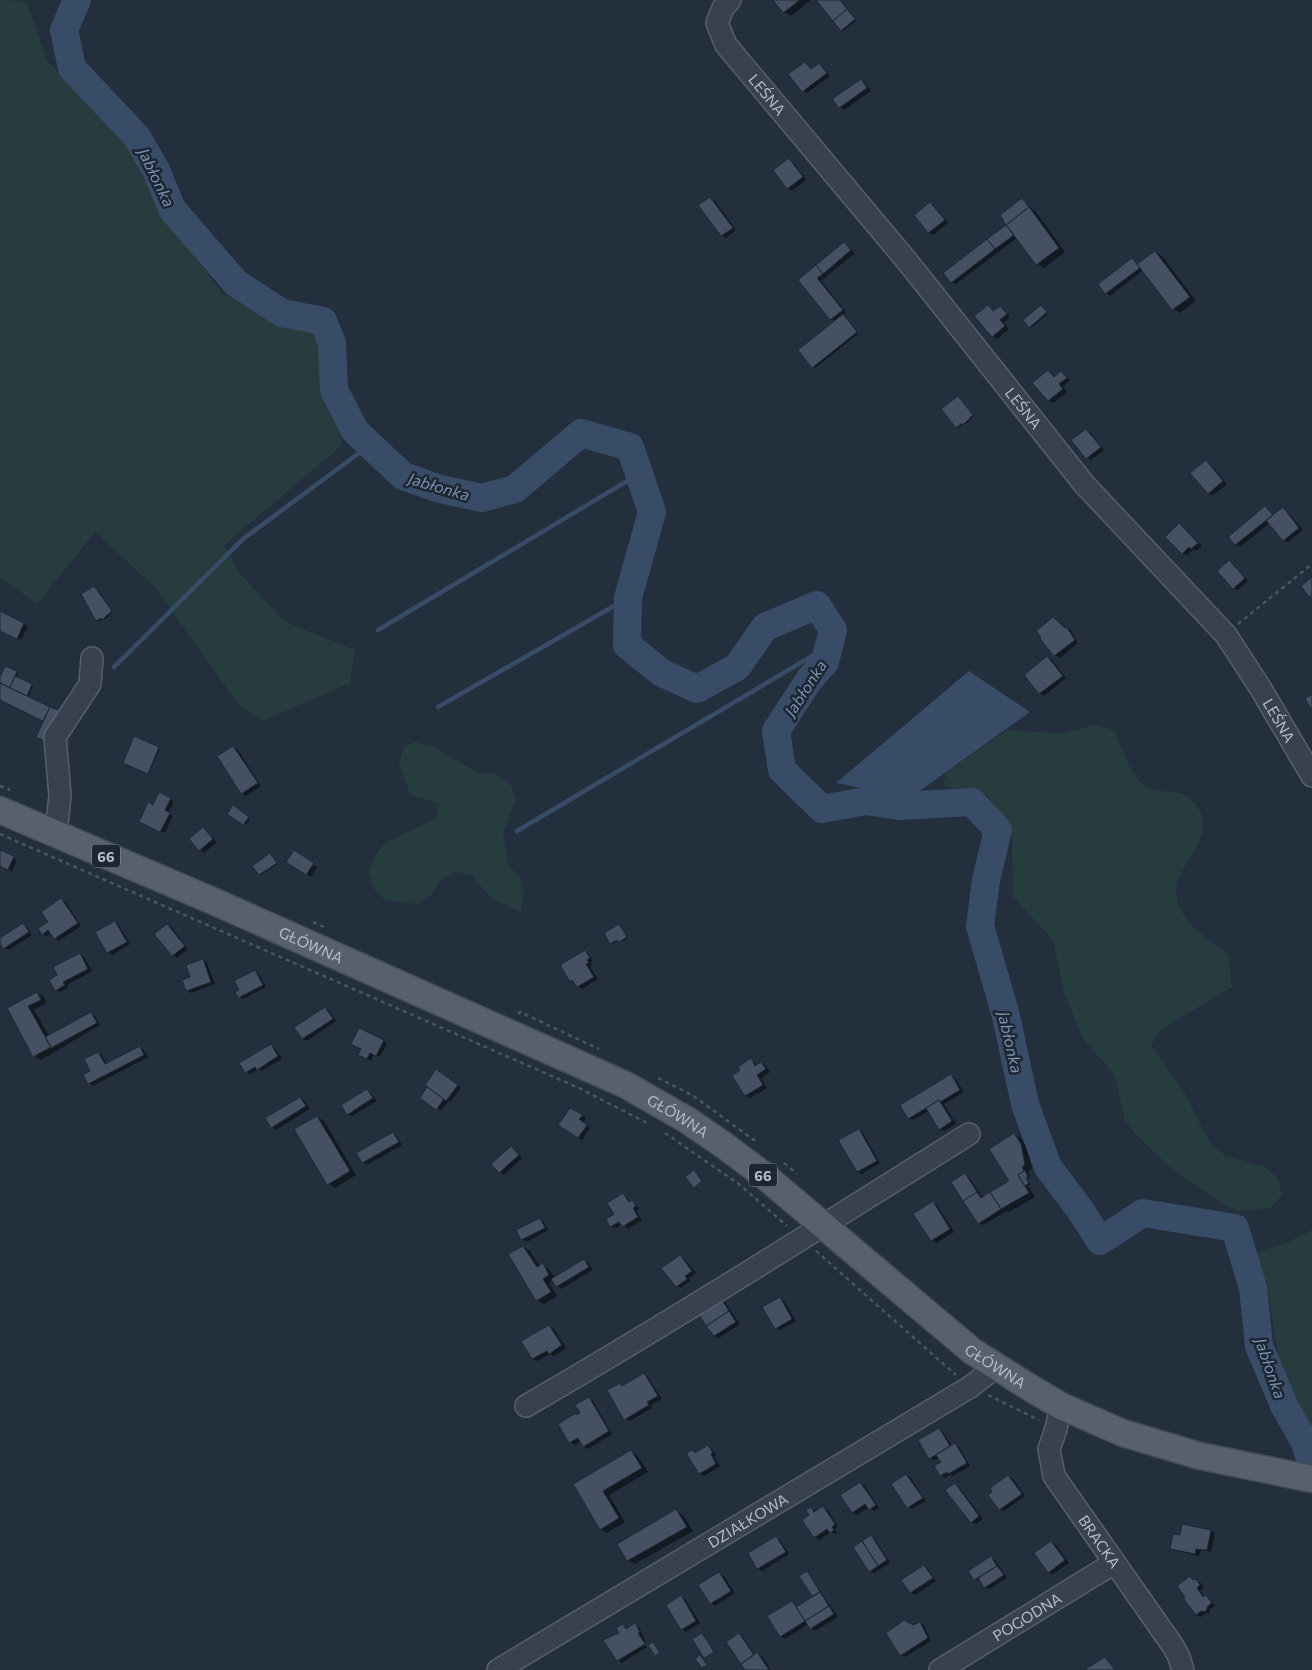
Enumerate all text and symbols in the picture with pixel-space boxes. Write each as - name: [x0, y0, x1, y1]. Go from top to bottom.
- street label: LEŚNA: [745, 70, 790, 119]
- water label: Jabłonka: [134, 143, 179, 209]
- street label: LEŚNA: [1002, 384, 1046, 432]
- water label: Jabłonka: [404, 468, 472, 504]
- water label: Jabłonka: [779, 656, 830, 721]
- street label: LEŚNA: [1259, 695, 1299, 746]
- road number: 66: [92, 844, 120, 868]
- street label: GŁÓWNA: [276, 923, 346, 967]
- water label: Jabłonka: [994, 1007, 1027, 1075]
- street label: GŁÓWNA: [644, 1090, 712, 1141]
- road number: 66: [749, 1164, 777, 1186]
- water label: Jabłonka: [1251, 1333, 1290, 1401]
- street label: GŁÓWNA: [961, 1340, 1029, 1392]
- street label: DZIAŁKOWA: [704, 1489, 791, 1551]
- street label: BRACKA: [1075, 1511, 1124, 1571]
- street label: POGODNA: [989, 1589, 1065, 1645]

